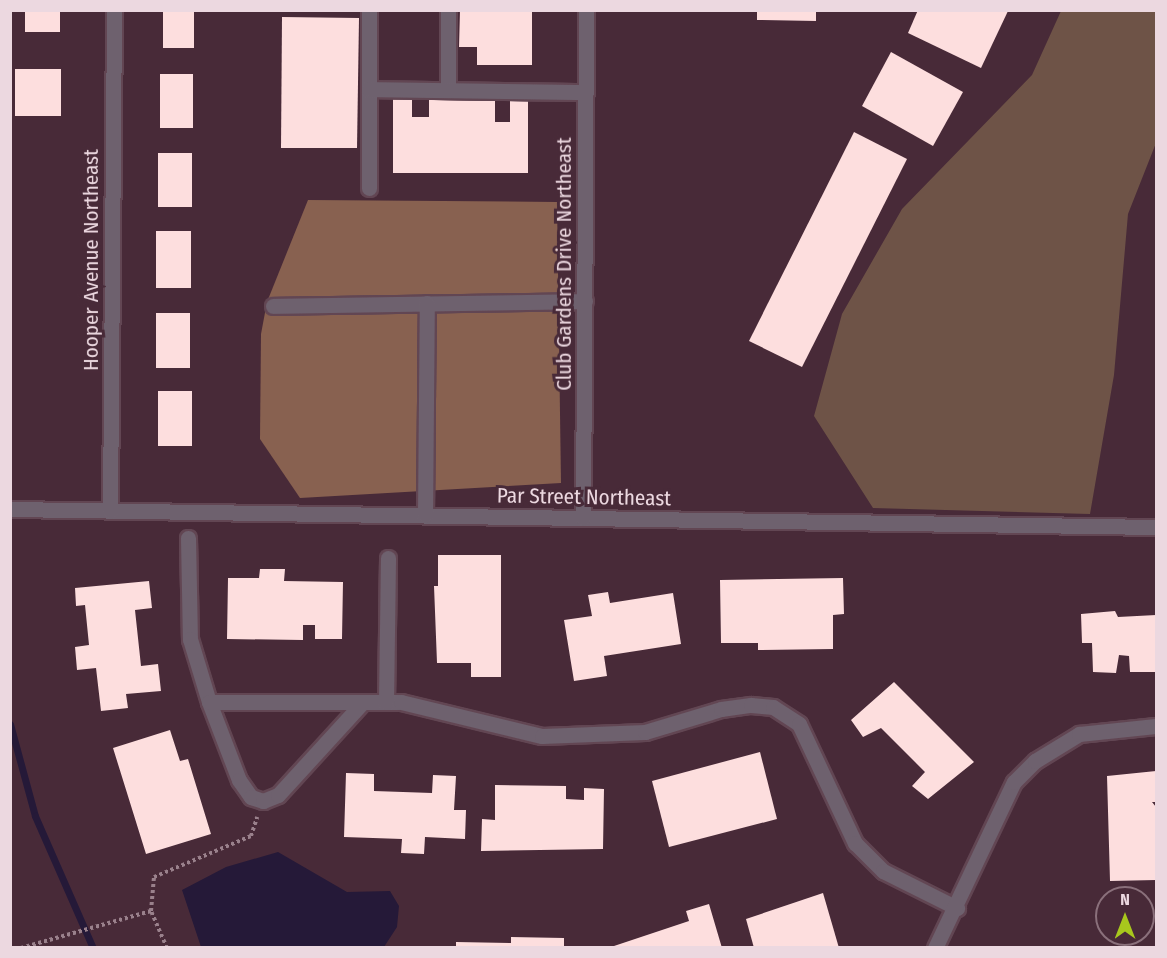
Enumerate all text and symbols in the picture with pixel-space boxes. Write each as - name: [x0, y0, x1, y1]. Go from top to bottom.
- street label: Club Gardens Drive Northeast: [551, 137, 577, 391]
- street label: Hooper Avenue Northeast: [78, 149, 104, 371]
- street label: Par Street Northeast: [497, 483, 671, 511]
- north arrow: [1095, 886, 1155, 946]
- text: N: [1120, 890, 1130, 909]

